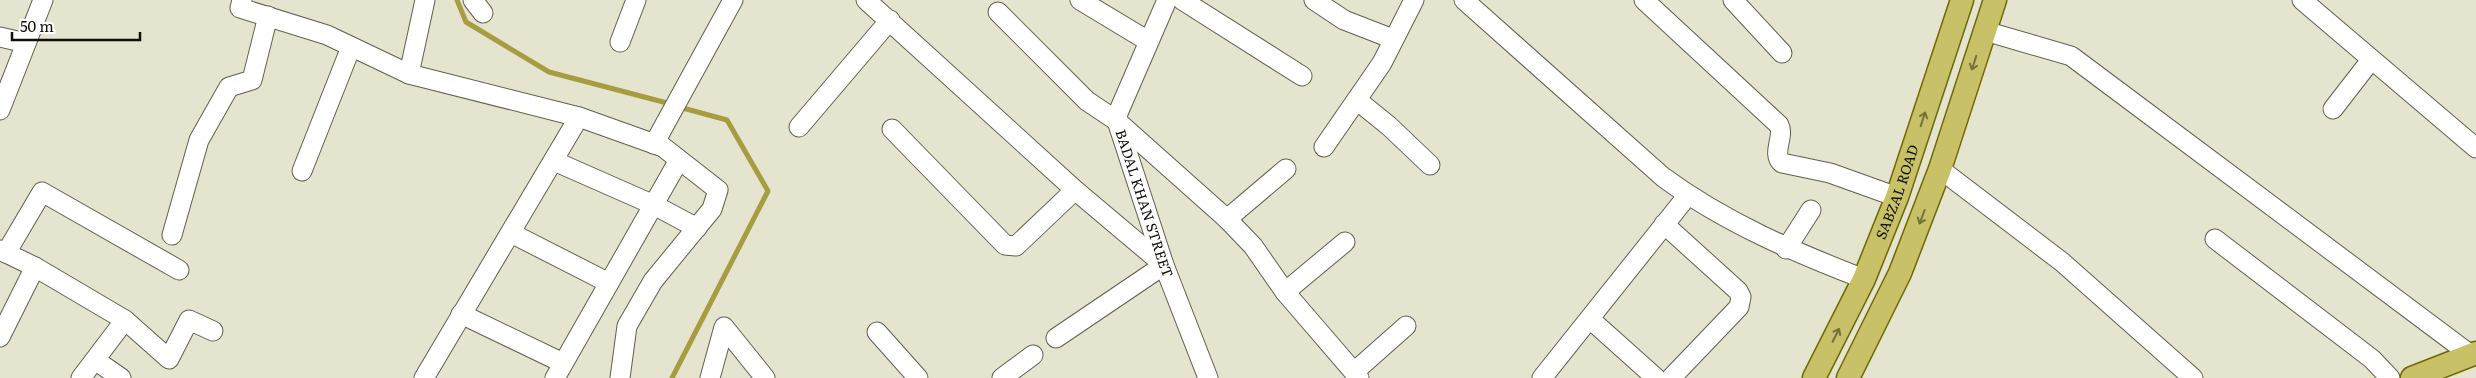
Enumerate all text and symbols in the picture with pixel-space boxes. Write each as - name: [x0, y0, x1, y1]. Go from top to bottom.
- scale bar: [12, 10, 140, 42]
- text: 50 m: [20, 14, 54, 37]
- one-way arrow: [1969, 55, 1979, 71]
- one-way arrow: [1918, 112, 1928, 128]
- street label: BADAL KHAN STREET: [1111, 126, 1179, 280]
- street label: SABZAL ROAD: [1870, 142, 1923, 242]
- one-way arrow: [1916, 209, 1925, 224]
- one-way arrow: [1831, 327, 1841, 342]

